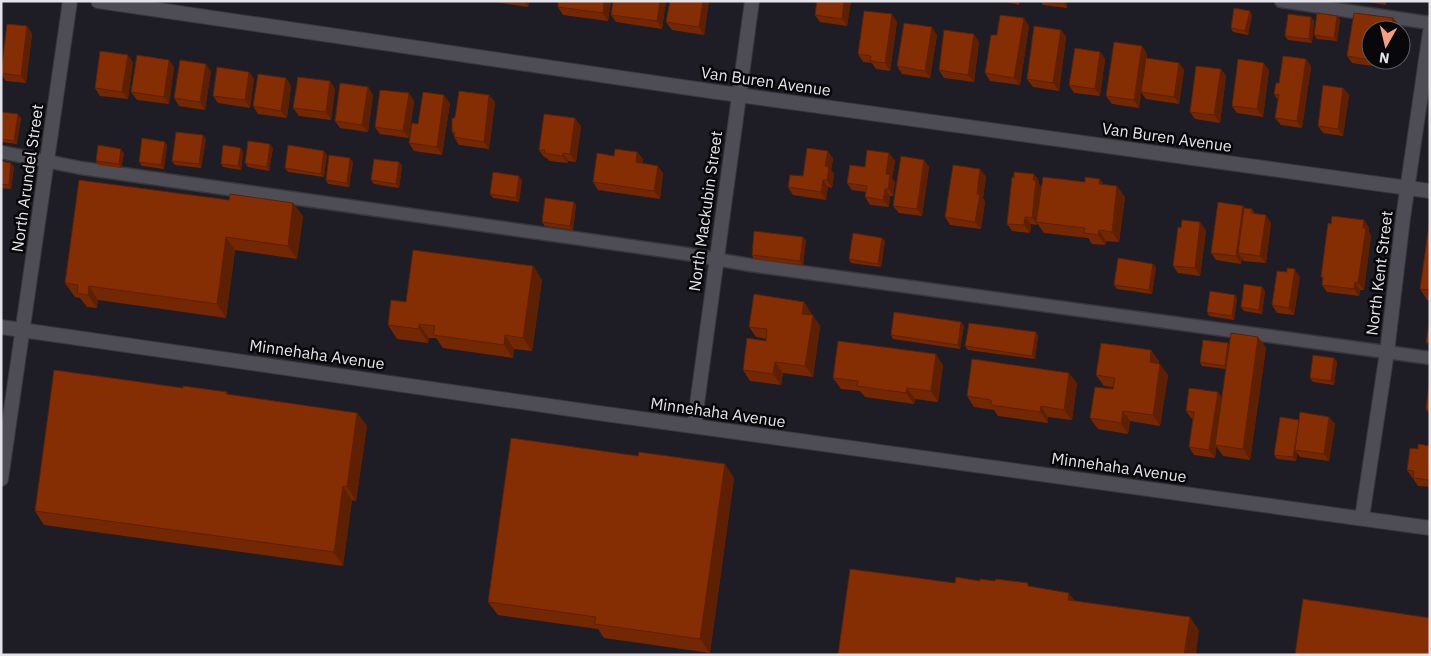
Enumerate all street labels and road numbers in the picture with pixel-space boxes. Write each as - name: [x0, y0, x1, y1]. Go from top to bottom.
- street label: Van Buren Avenue: [700, 62, 833, 100]
- street label: North Arundel Street: [7, 103, 47, 253]
- street label: Van Buren Avenue: [1101, 118, 1234, 156]
- street label: North Mackubin Street: [684, 130, 726, 292]
- street label: North Kent Street: [1361, 209, 1397, 337]
- street label: Minnehaha Avenue: [248, 335, 386, 373]
- street label: Minnehaha Avenue: [649, 393, 787, 431]
- street label: Minnehaha Avenue: [1050, 448, 1188, 486]

